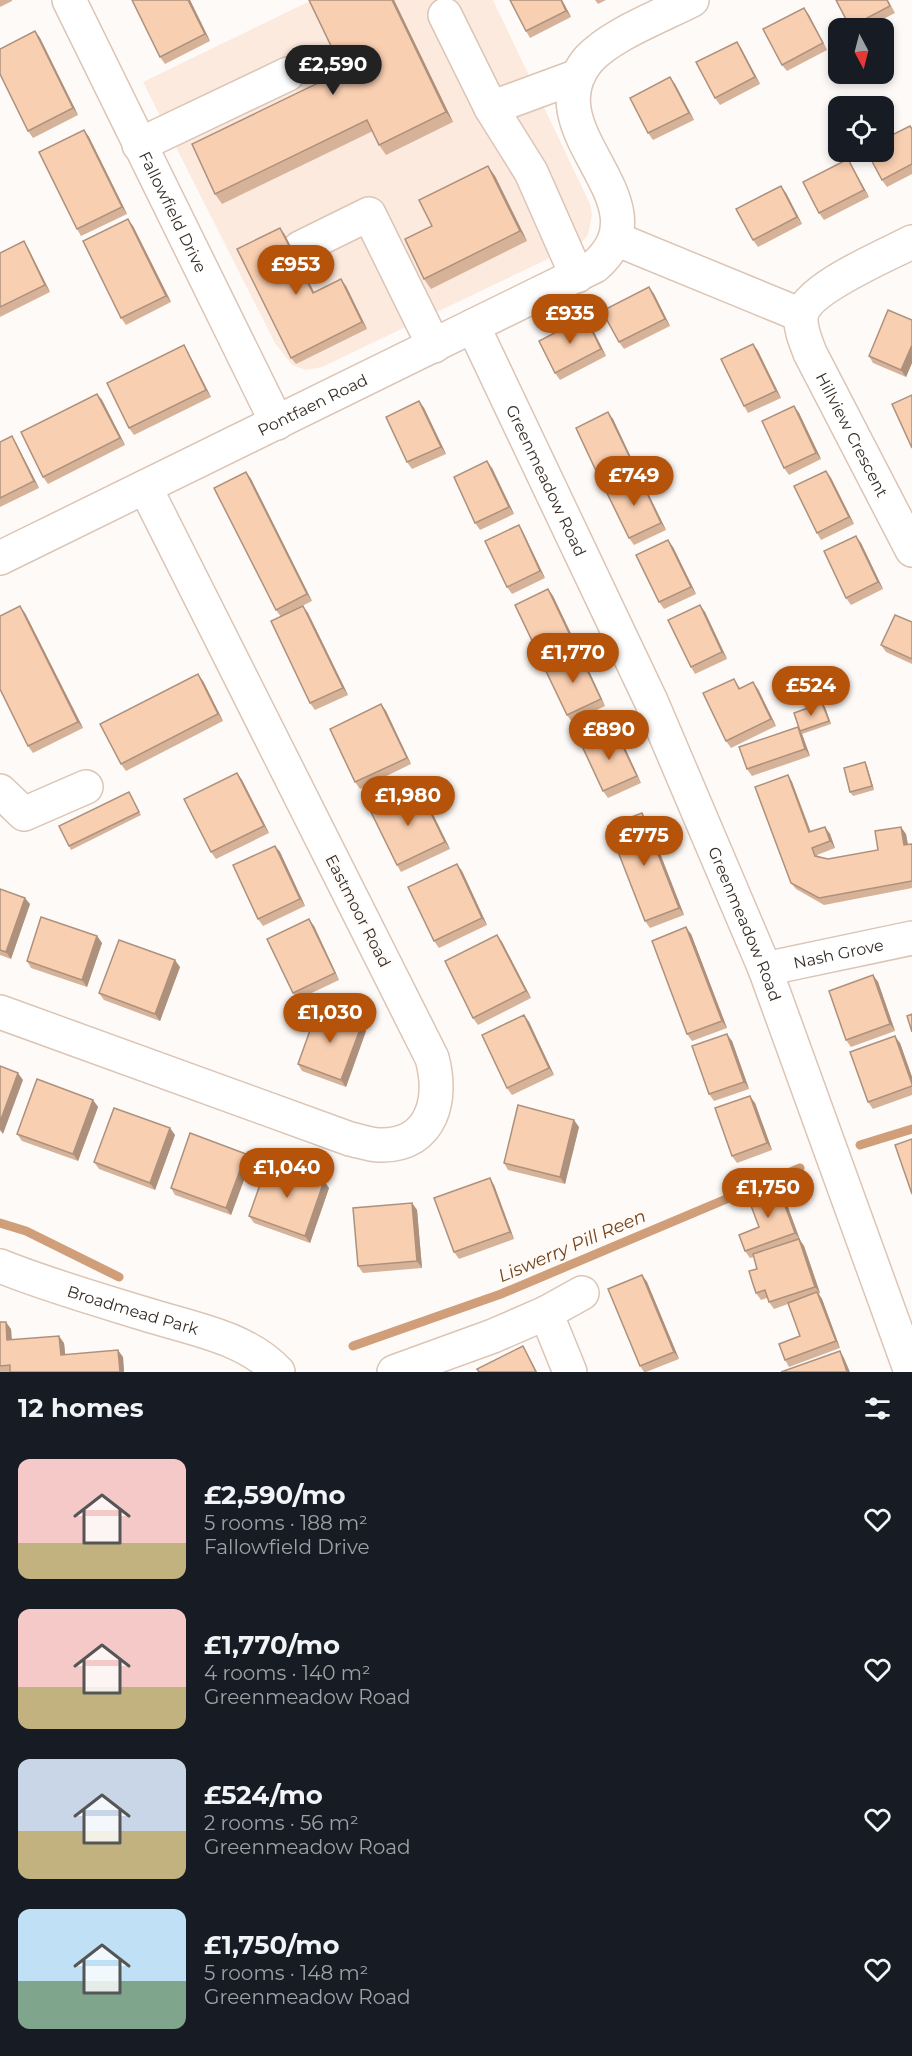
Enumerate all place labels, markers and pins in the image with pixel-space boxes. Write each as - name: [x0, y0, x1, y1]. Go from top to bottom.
- pin: £2,590: [284, 45, 382, 96]
- pin: £953: [260, 245, 332, 296]
- pin: £935: [534, 294, 606, 345]
- pin: £749: [598, 456, 670, 507]
- pin: £1,770: [524, 633, 622, 684]
- pin: £524: [775, 666, 847, 717]
- pin: £890: [573, 710, 645, 761]
- pin: £1,980: [359, 776, 457, 827]
- pin: £775: [608, 816, 680, 867]
- pin: £1,030: [281, 993, 379, 1044]
- pin: £1,040: [238, 1148, 336, 1199]
- pin: £1,750: [719, 1168, 817, 1219]

